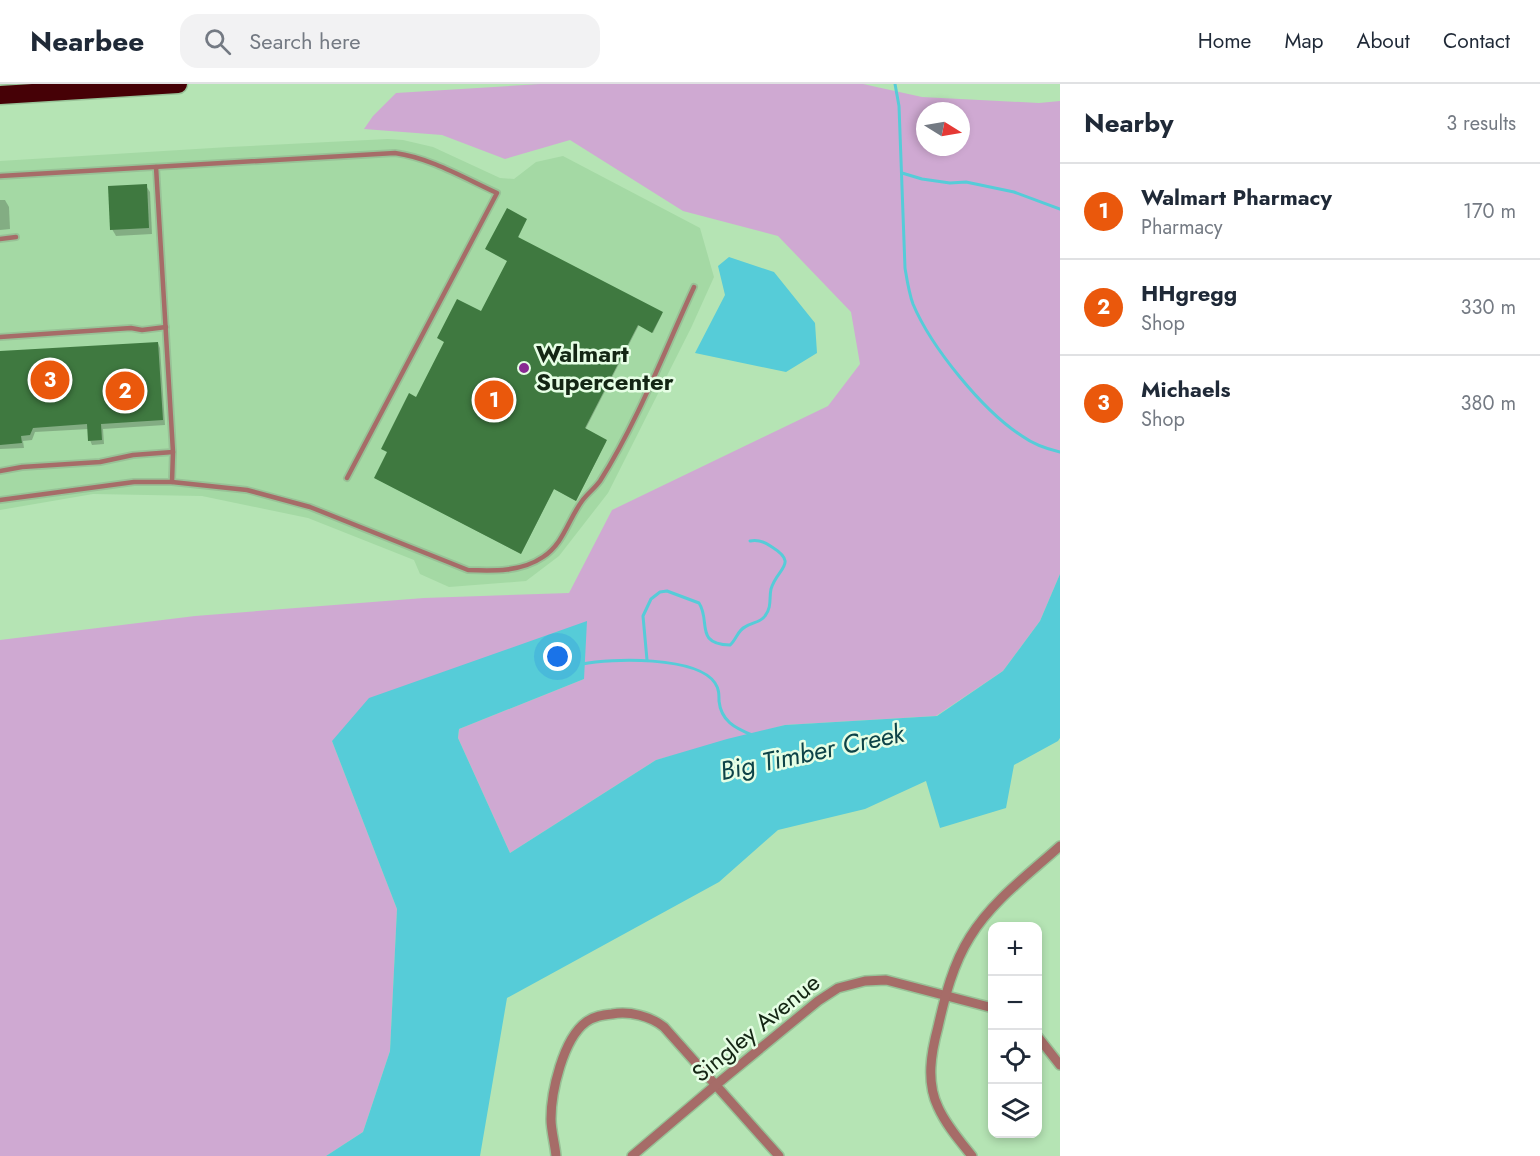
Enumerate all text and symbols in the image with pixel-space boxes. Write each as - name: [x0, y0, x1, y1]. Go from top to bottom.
- search box: [180, 14, 600, 68]
- text: Nearbee: [30, 21, 144, 62]
- icon: search: [201, 25, 234, 58]
- text: Search here: [249, 25, 361, 57]
- text: Home: [1198, 26, 1251, 56]
- text: Map: [1284, 26, 1324, 56]
- text: About: [1357, 26, 1410, 56]
- text: Contact: [1443, 26, 1510, 56]
- north arrow: [916, 102, 970, 156]
- text: Nearby: [1084, 104, 1173, 142]
- text: 3 results: [1446, 109, 1516, 138]
- text: Walmart Pharmacy: [1141, 181, 1332, 213]
- text: 1: [1098, 197, 1109, 226]
- text: 170 m: [1463, 197, 1516, 226]
- text: Pharmacy: [1141, 213, 1223, 242]
- text: HHgregg: [1141, 277, 1237, 309]
- text: 2: [1097, 293, 1110, 322]
- text: 330 m: [1461, 293, 1516, 322]
- text: Shop: [1141, 309, 1185, 338]
- place label: Walmart Supercenter: [536, 336, 674, 399]
- pin: 3: [31, 358, 70, 402]
- marker: Walmart Supercenter: [517, 361, 531, 375]
- pin: 2: [106, 368, 144, 414]
- text: Michaels: [1141, 373, 1231, 405]
- pin: 1: [474, 378, 514, 422]
- text: 3: [1097, 389, 1110, 418]
- text: 380 m: [1461, 389, 1516, 418]
- text: Shop: [1141, 405, 1185, 434]
- your location: [543, 642, 572, 671]
- water label: Big Timber Creek: [716, 714, 909, 790]
- map controls: [988, 922, 1042, 1138]
- button: +: [988, 922, 1042, 976]
- street label: Singley Avenue: [684, 965, 827, 1090]
- button: −: [988, 976, 1042, 1030]
- button: locate: [988, 1030, 1042, 1084]
- button: layers: [988, 1084, 1042, 1138]

